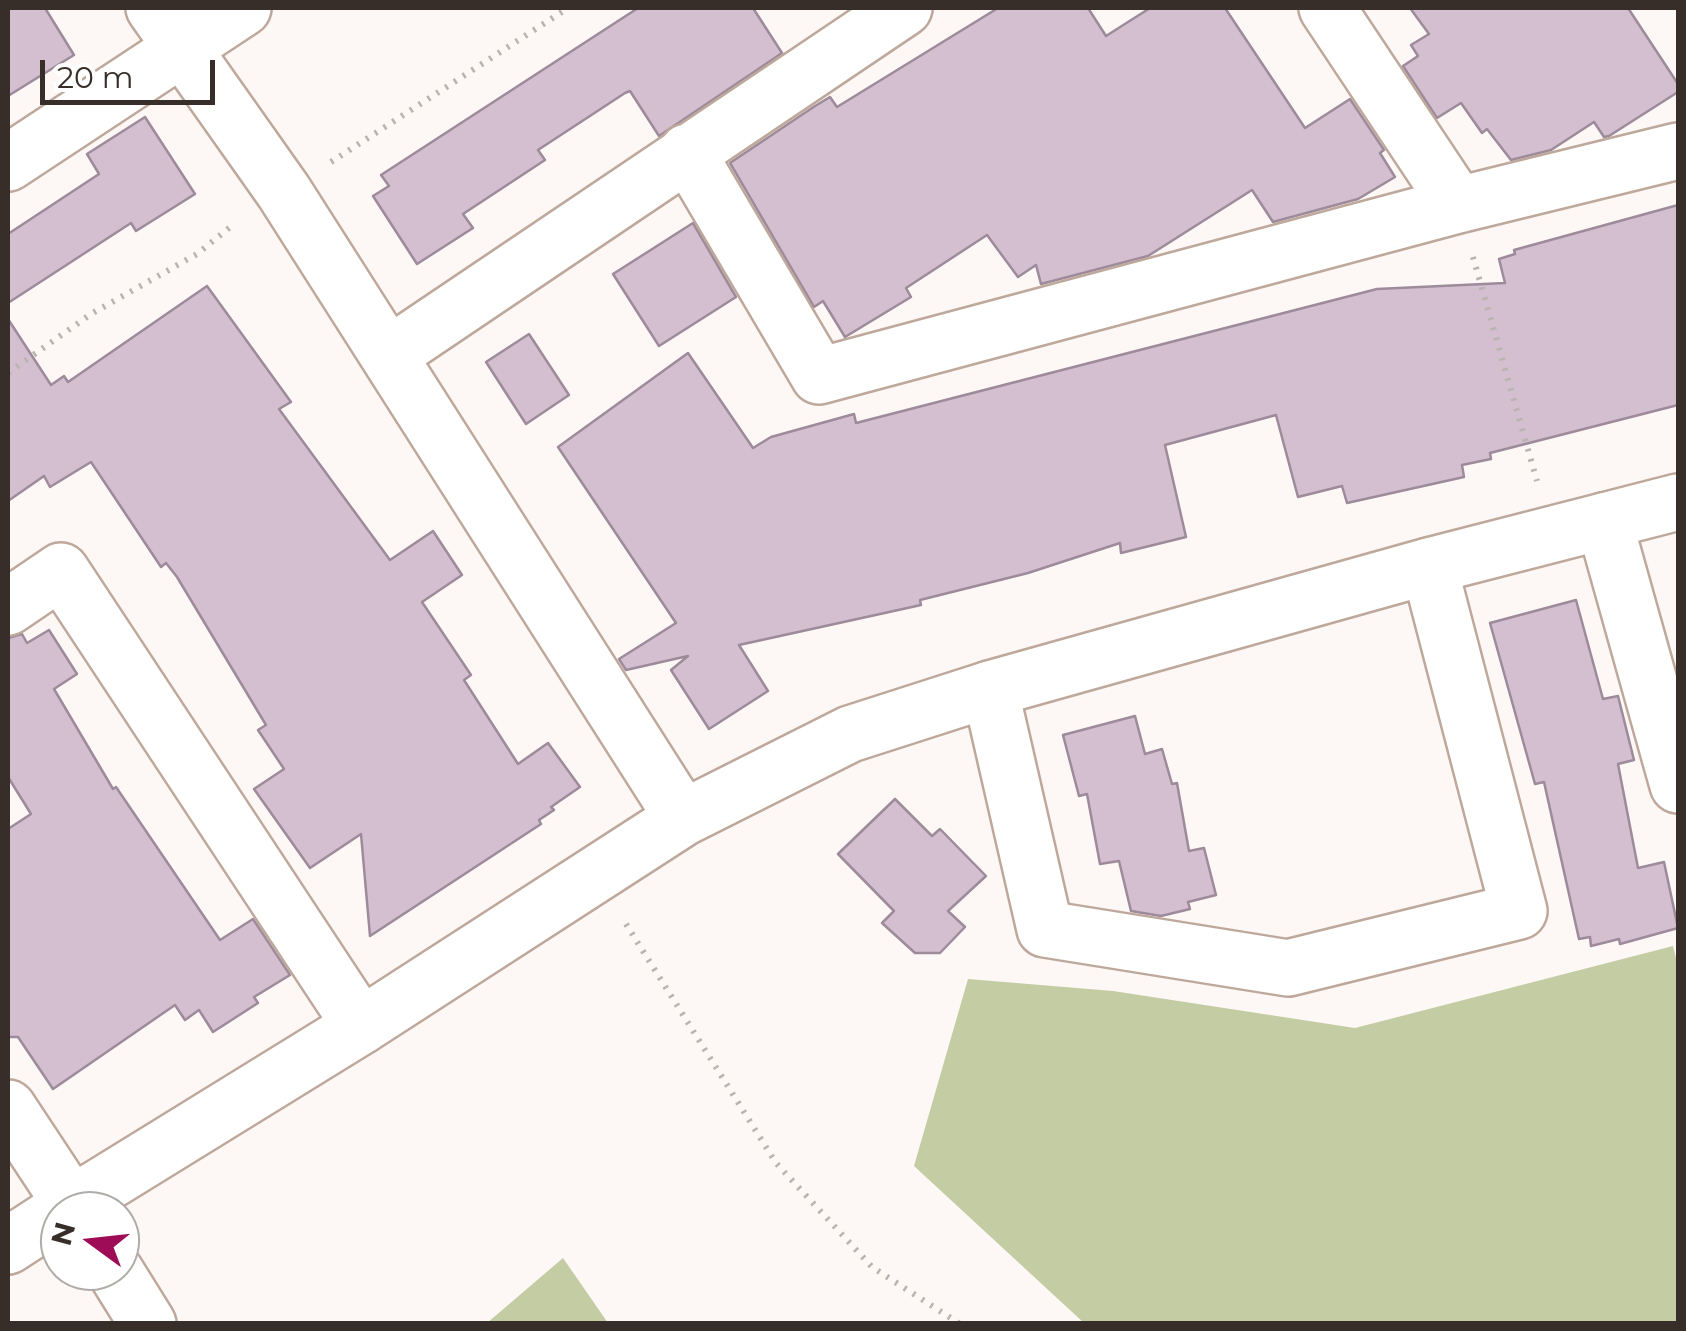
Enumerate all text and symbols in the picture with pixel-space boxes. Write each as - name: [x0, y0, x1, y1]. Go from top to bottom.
- scale bar: [45, 40, 220, 102]
- text: 20 m: [57, 59, 134, 96]
- north arrow: [40, 1191, 140, 1291]
- text: N: [44, 1218, 82, 1249]

